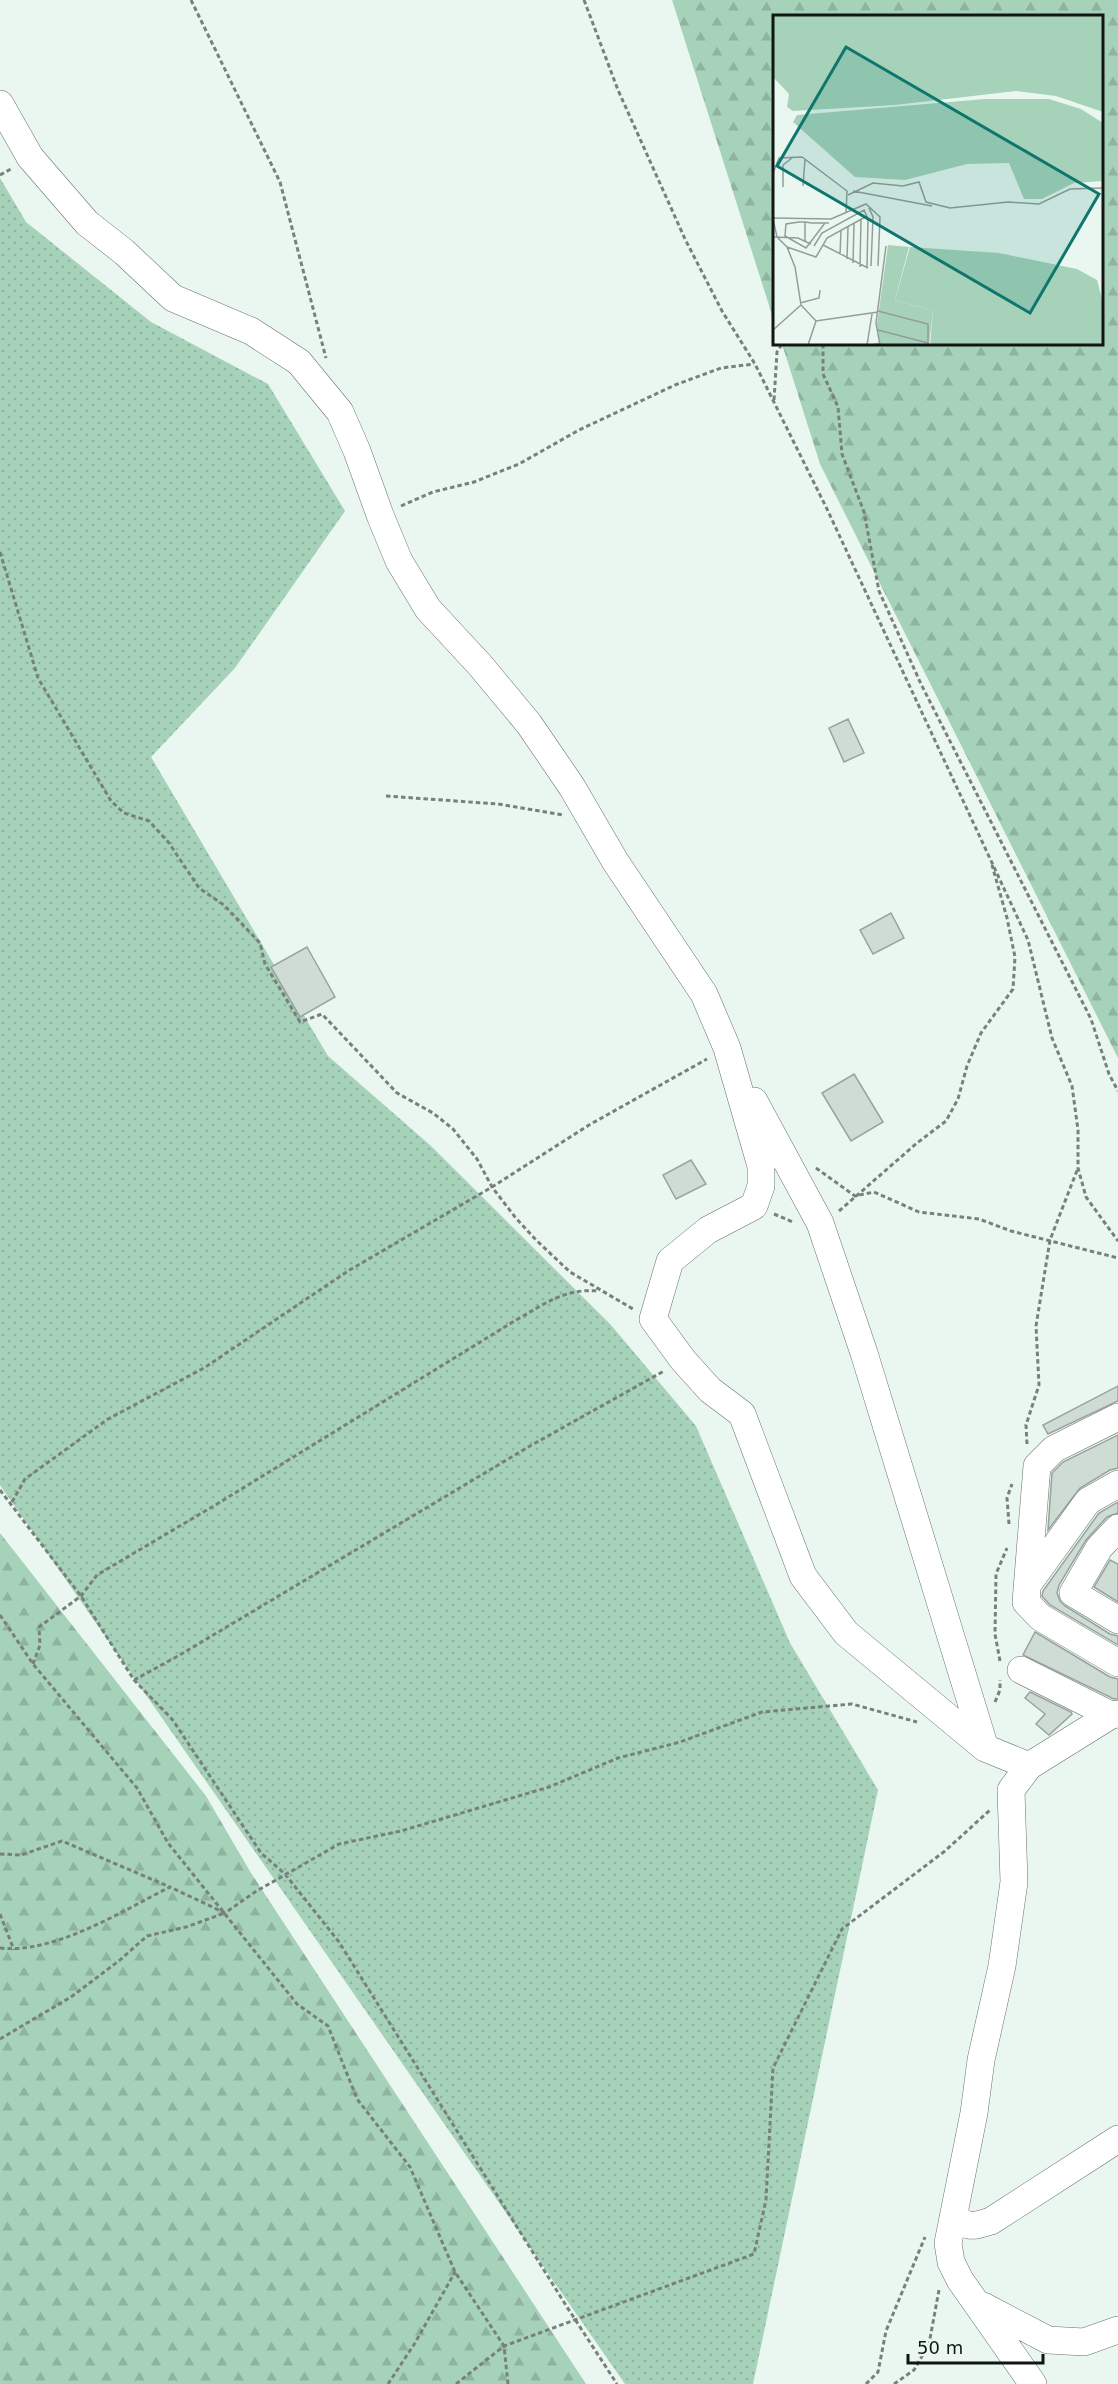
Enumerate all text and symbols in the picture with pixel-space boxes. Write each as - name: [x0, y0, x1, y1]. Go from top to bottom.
- inset map: [773, 15, 1103, 345]
- scale bar: [908, 2327, 1043, 2365]
- text: 50 m: [917, 2337, 963, 2358]

